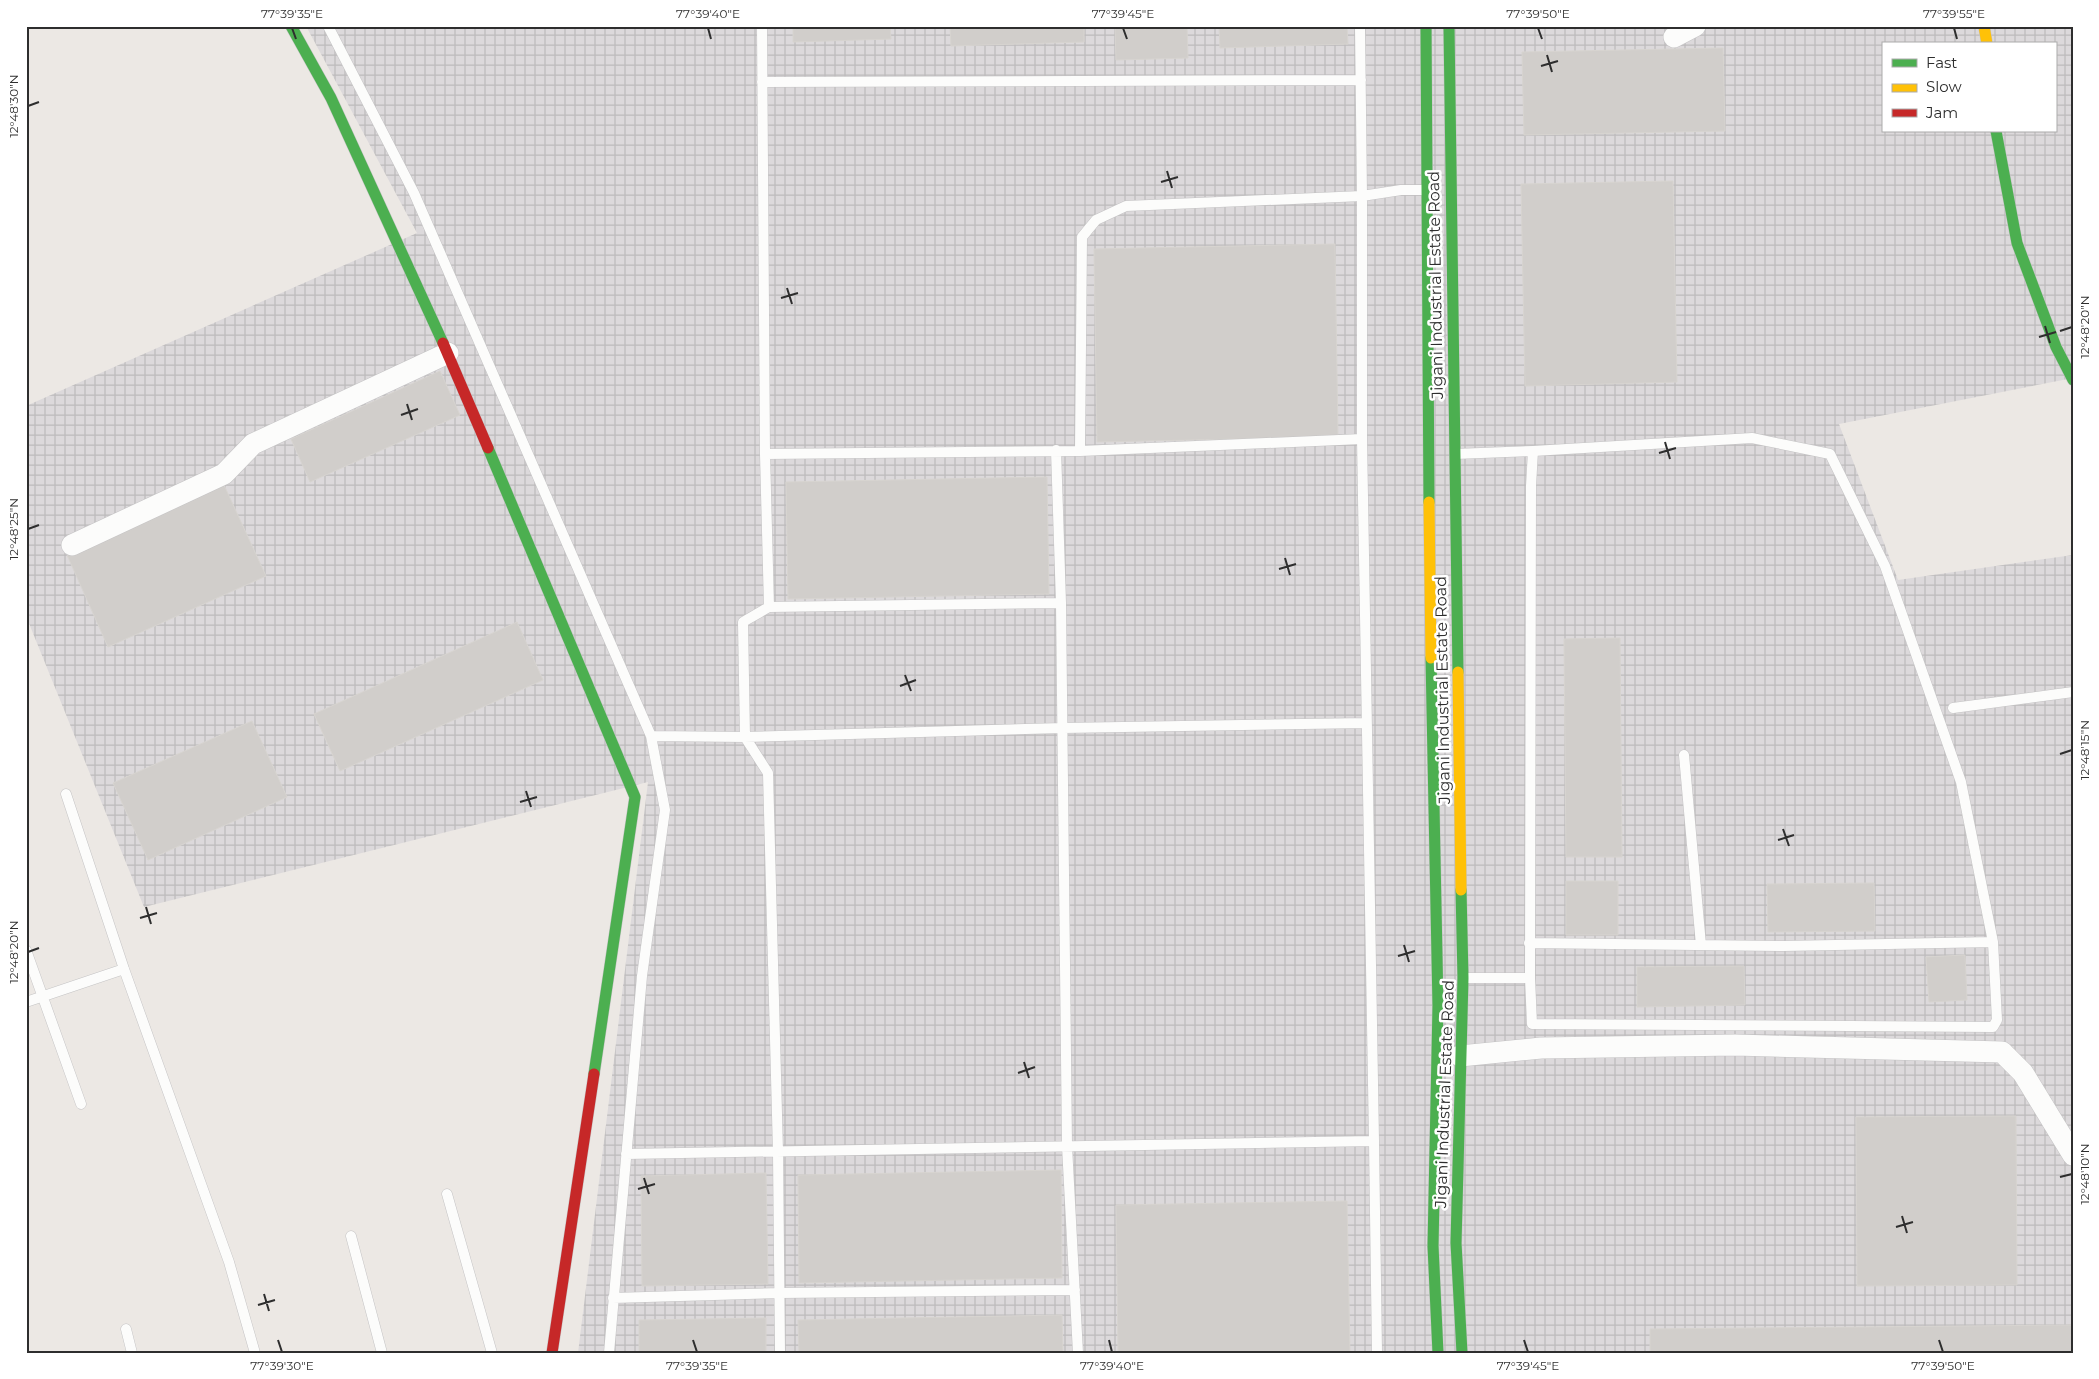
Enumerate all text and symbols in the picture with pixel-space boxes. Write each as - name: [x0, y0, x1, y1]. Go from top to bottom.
- text: 77°39'35"E: [261, 6, 323, 21]
- text: 77°39'40"E: [676, 6, 740, 21]
- text: 77°39'45"E: [1092, 6, 1154, 21]
- text: 77°39'50"E: [1506, 6, 1570, 21]
- text: 77°39'55"E: [1923, 6, 1985, 21]
- legend: [1882, 42, 2056, 132]
- text: Fast: [1926, 53, 1957, 72]
- text: 12°48'30"N: [6, 74, 21, 138]
- text: Slow: [1926, 77, 1962, 96]
- text: Jam: [1925, 103, 1958, 122]
- street label: Jigani Industrial Estate Road: [1424, 171, 1447, 400]
- text: 12°48'20"N: [2077, 295, 2092, 359]
- text: 12°48'25"N: [6, 498, 21, 560]
- street label: Jigani Industrial Estate Road: [1431, 576, 1454, 805]
- text: 12°48'15"N: [2077, 720, 2092, 780]
- text: 12°48'20"N: [6, 920, 21, 984]
- street label: Jigani Industrial Estate Road: [1431, 980, 1458, 1209]
- text: 12°48'10"N: [2077, 1143, 2092, 1205]
- text: 77°39'30"E: [250, 1358, 314, 1373]
- text: 77°39'35"E: [666, 1358, 728, 1373]
- text: 77°39'40"E: [1080, 1358, 1144, 1373]
- text: 77°39'45"E: [1497, 1358, 1559, 1373]
- text: 77°39'50"E: [1911, 1358, 1975, 1373]

